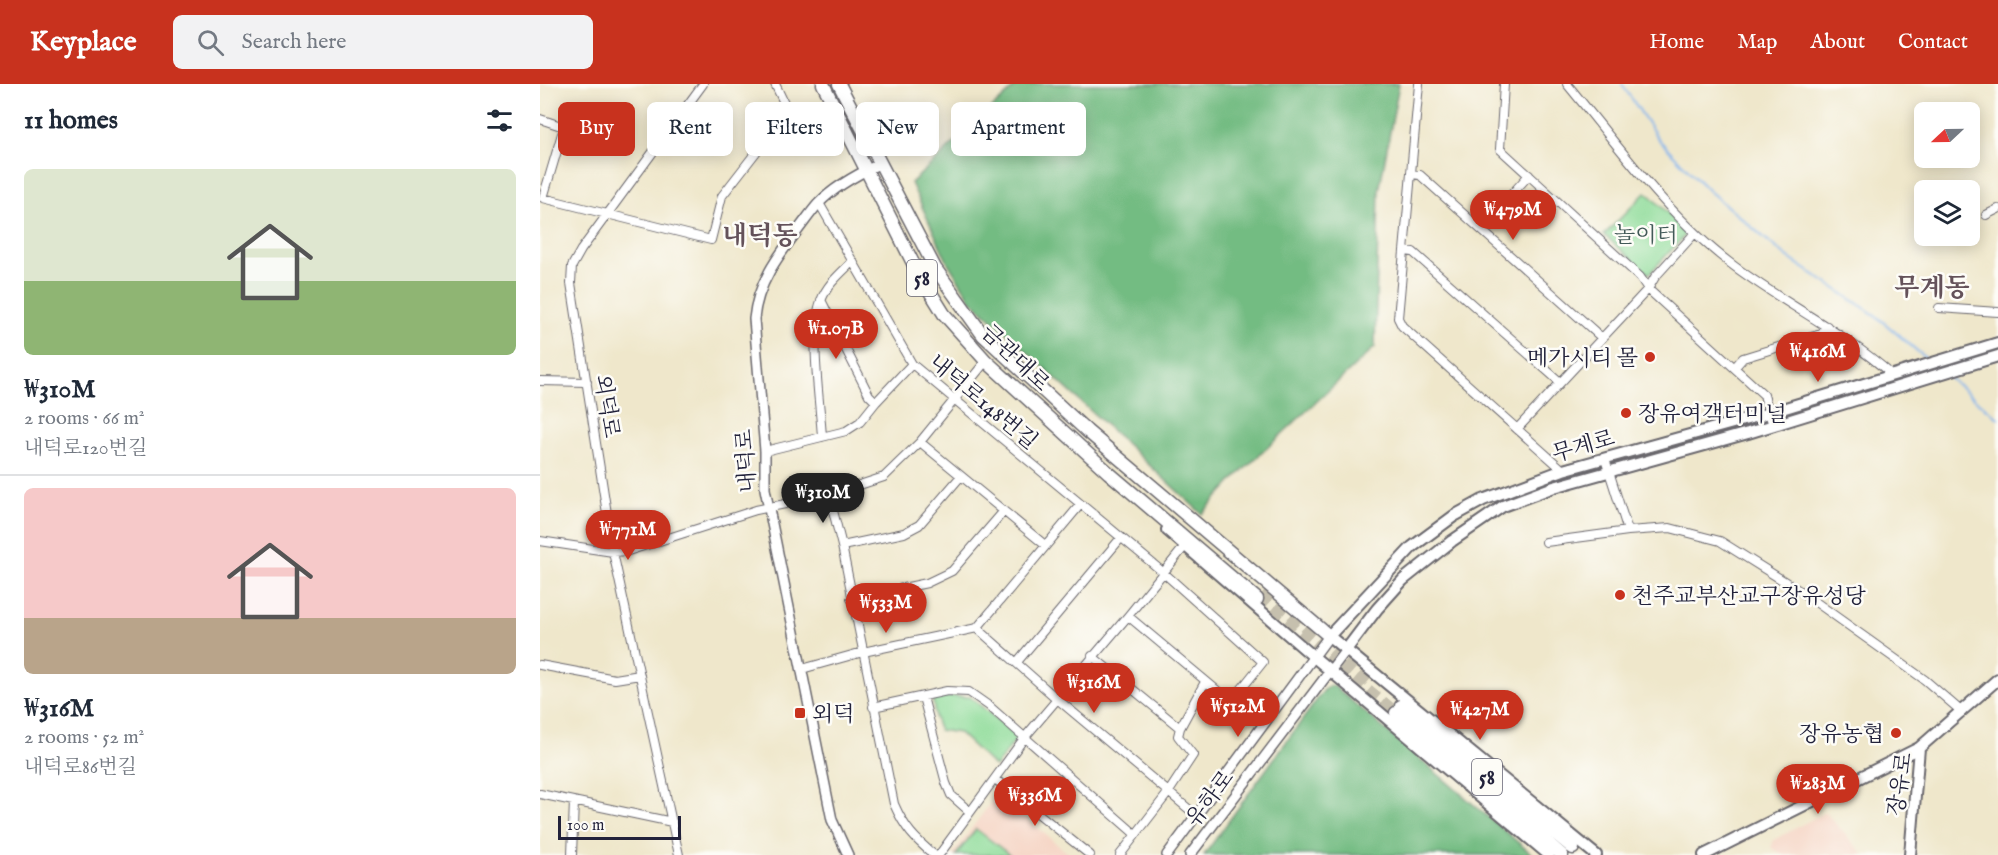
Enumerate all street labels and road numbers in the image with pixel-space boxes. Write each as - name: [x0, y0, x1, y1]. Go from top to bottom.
- road number: 58: [907, 260, 937, 296]
- street label: 금관대로: [974, 319, 1055, 398]
- street label: 내덕로148번길: [922, 349, 1043, 456]
- street label: 외덕로: [587, 373, 625, 440]
- street label: 무계로: [1549, 425, 1618, 469]
- street label: 내덕로: [731, 428, 763, 494]
- street label: 장유로: [1883, 751, 1919, 818]
- road number: 58: [1472, 759, 1502, 795]
- street label: 유하로: [1180, 765, 1241, 833]

